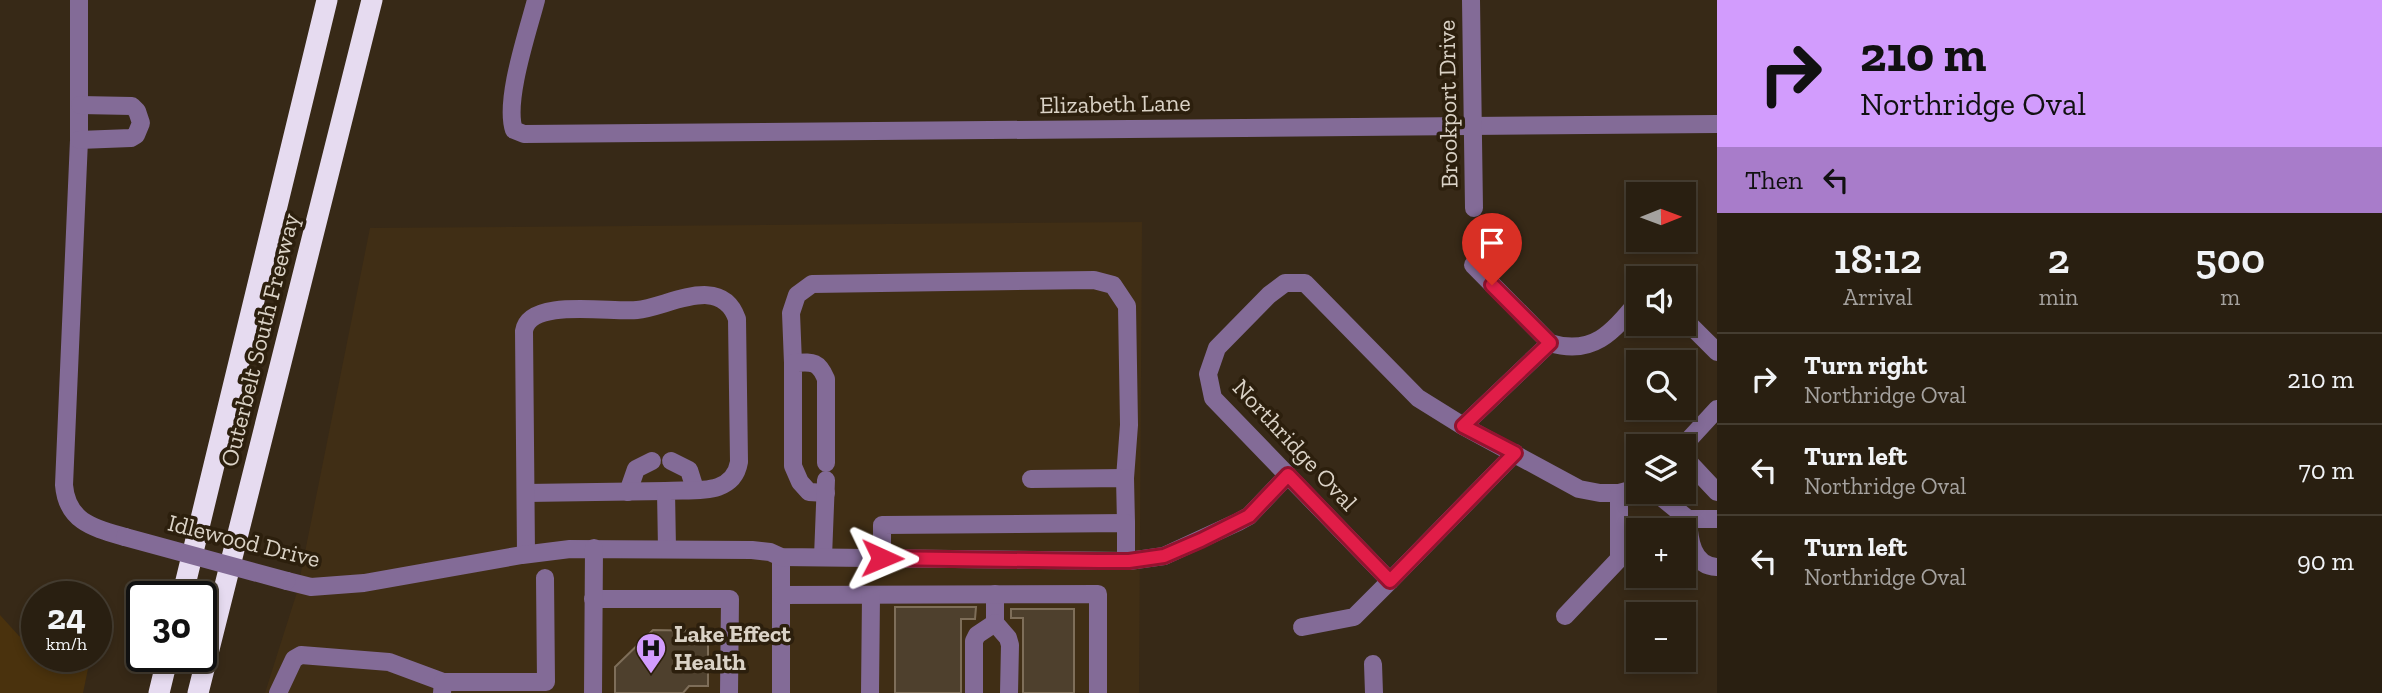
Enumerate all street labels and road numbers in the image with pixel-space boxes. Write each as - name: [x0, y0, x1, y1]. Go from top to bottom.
- street label: Brookport Drive: [1432, 20, 1463, 188]
- street label: Elizabeth Lane: [1039, 88, 1191, 119]
- street label: Outerbelt South Freeway: [214, 210, 305, 469]
- street label: Northridge Oval: [1227, 373, 1364, 517]
- street label: Idlewood Drive: [165, 508, 323, 573]

